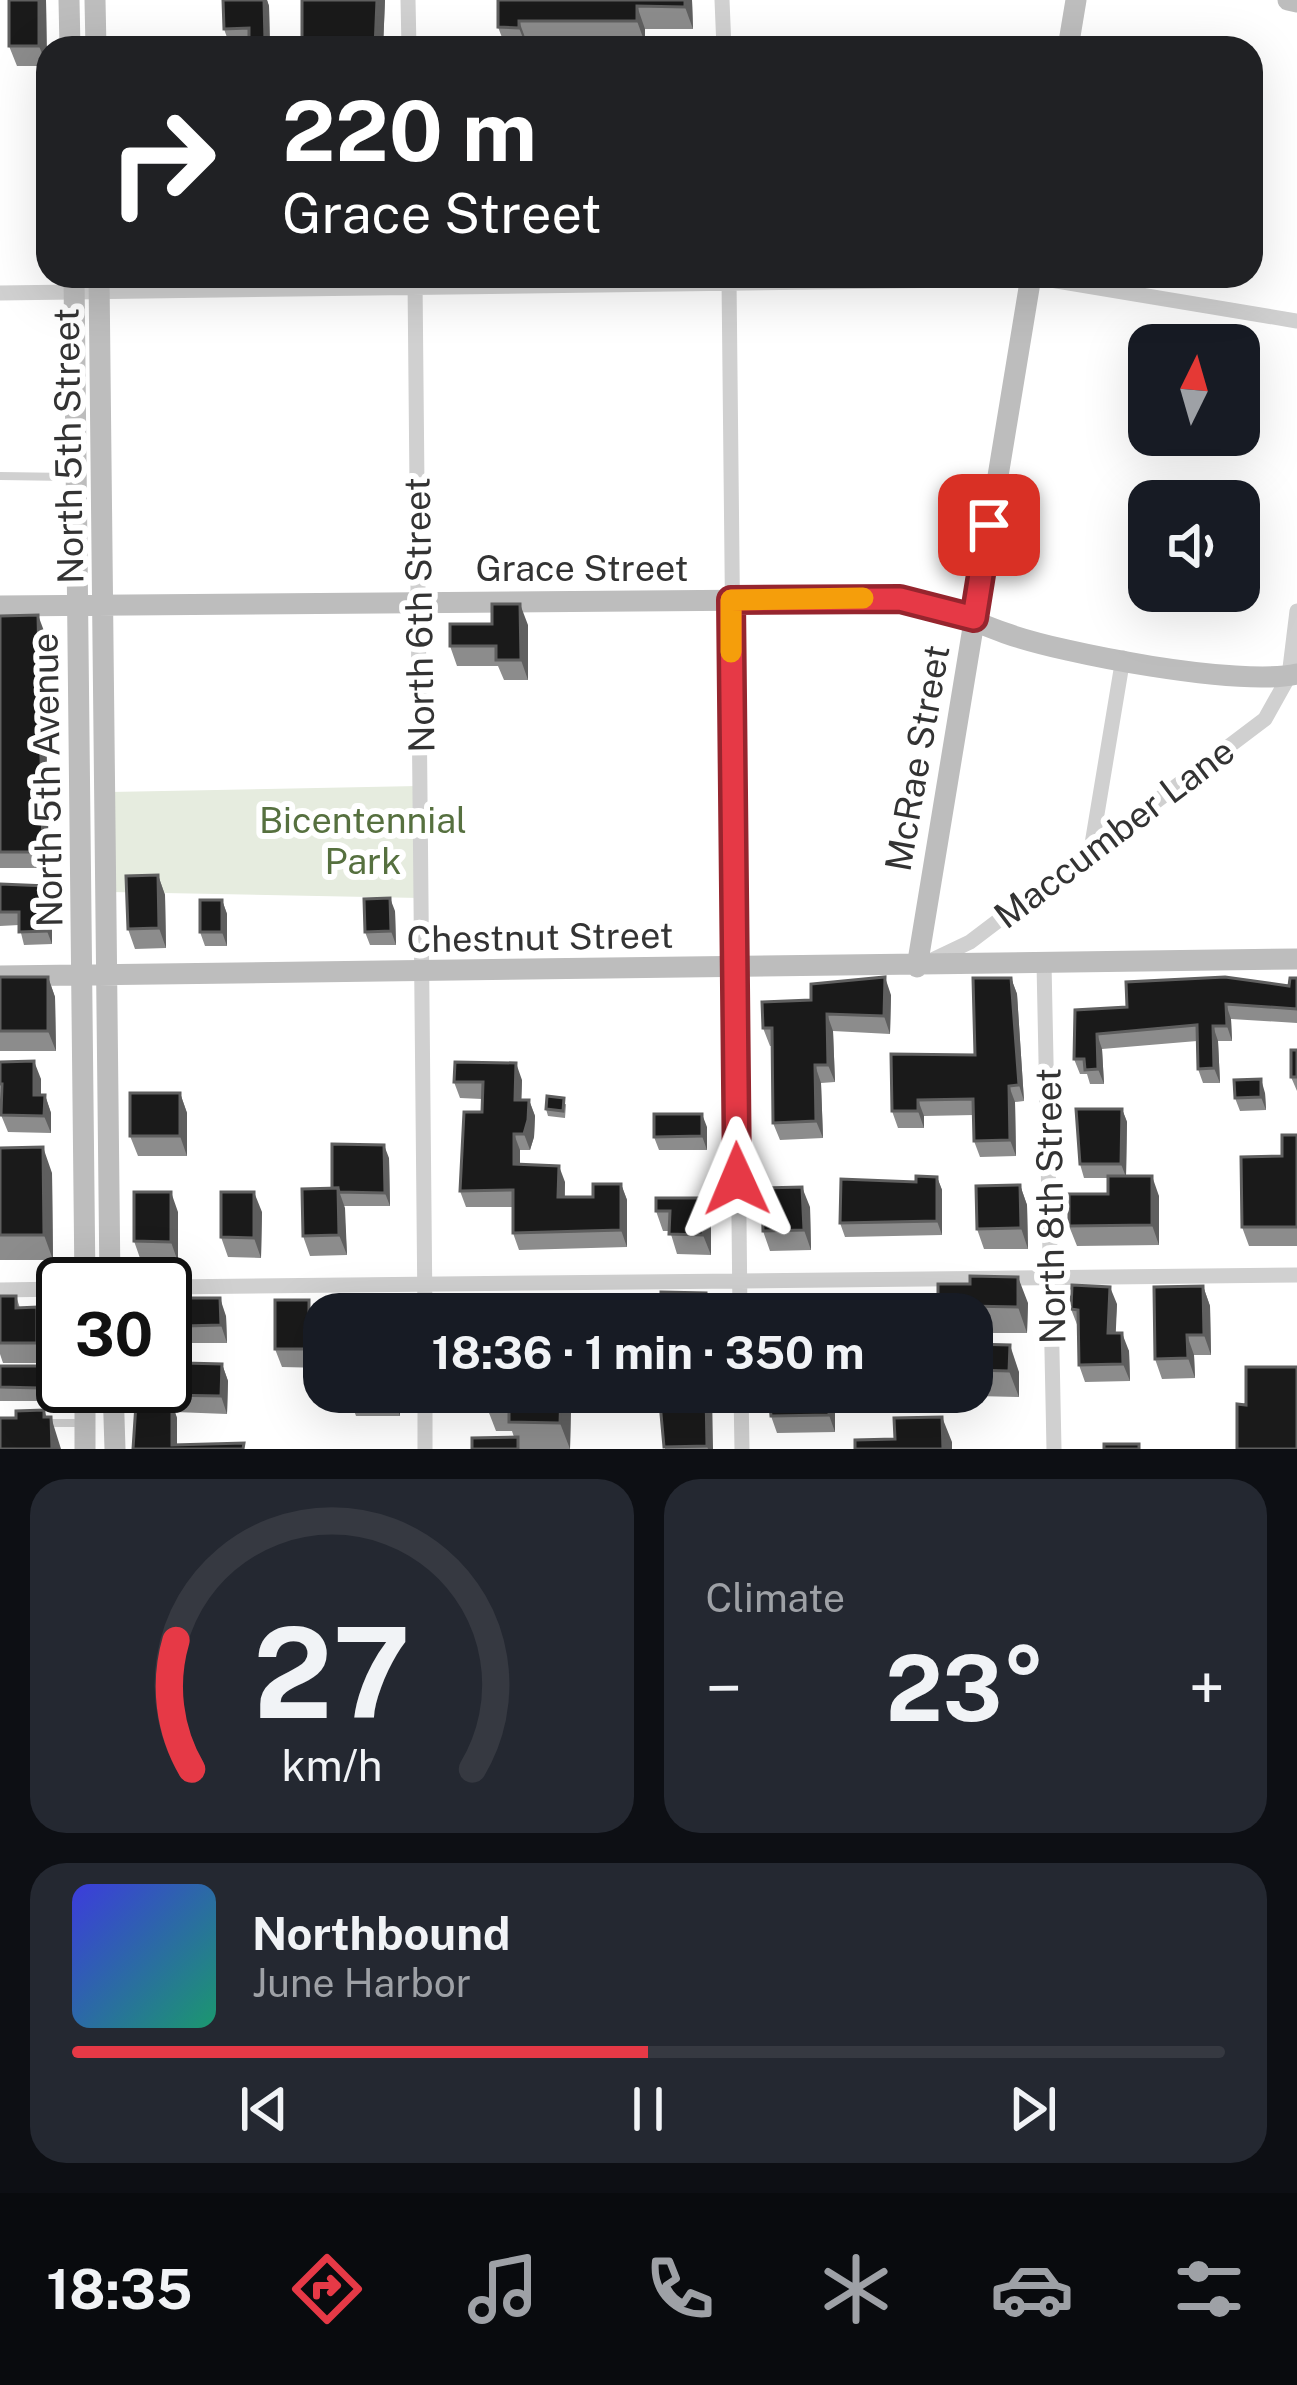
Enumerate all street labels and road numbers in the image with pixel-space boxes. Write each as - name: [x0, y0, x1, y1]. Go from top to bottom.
- street label: North 5th Street: [45, 308, 91, 584]
- street label: North 6th Street: [396, 477, 442, 753]
- street label: Grace Street: [475, 547, 689, 589]
- street label: North 5th Avenue: [23, 632, 71, 928]
- street label: McRae Street: [876, 642, 958, 874]
- street label: Maccumber Lane: [986, 729, 1242, 937]
- street label: Chestnut Street: [406, 914, 674, 960]
- street label: North 8th Street: [1027, 1068, 1073, 1344]

